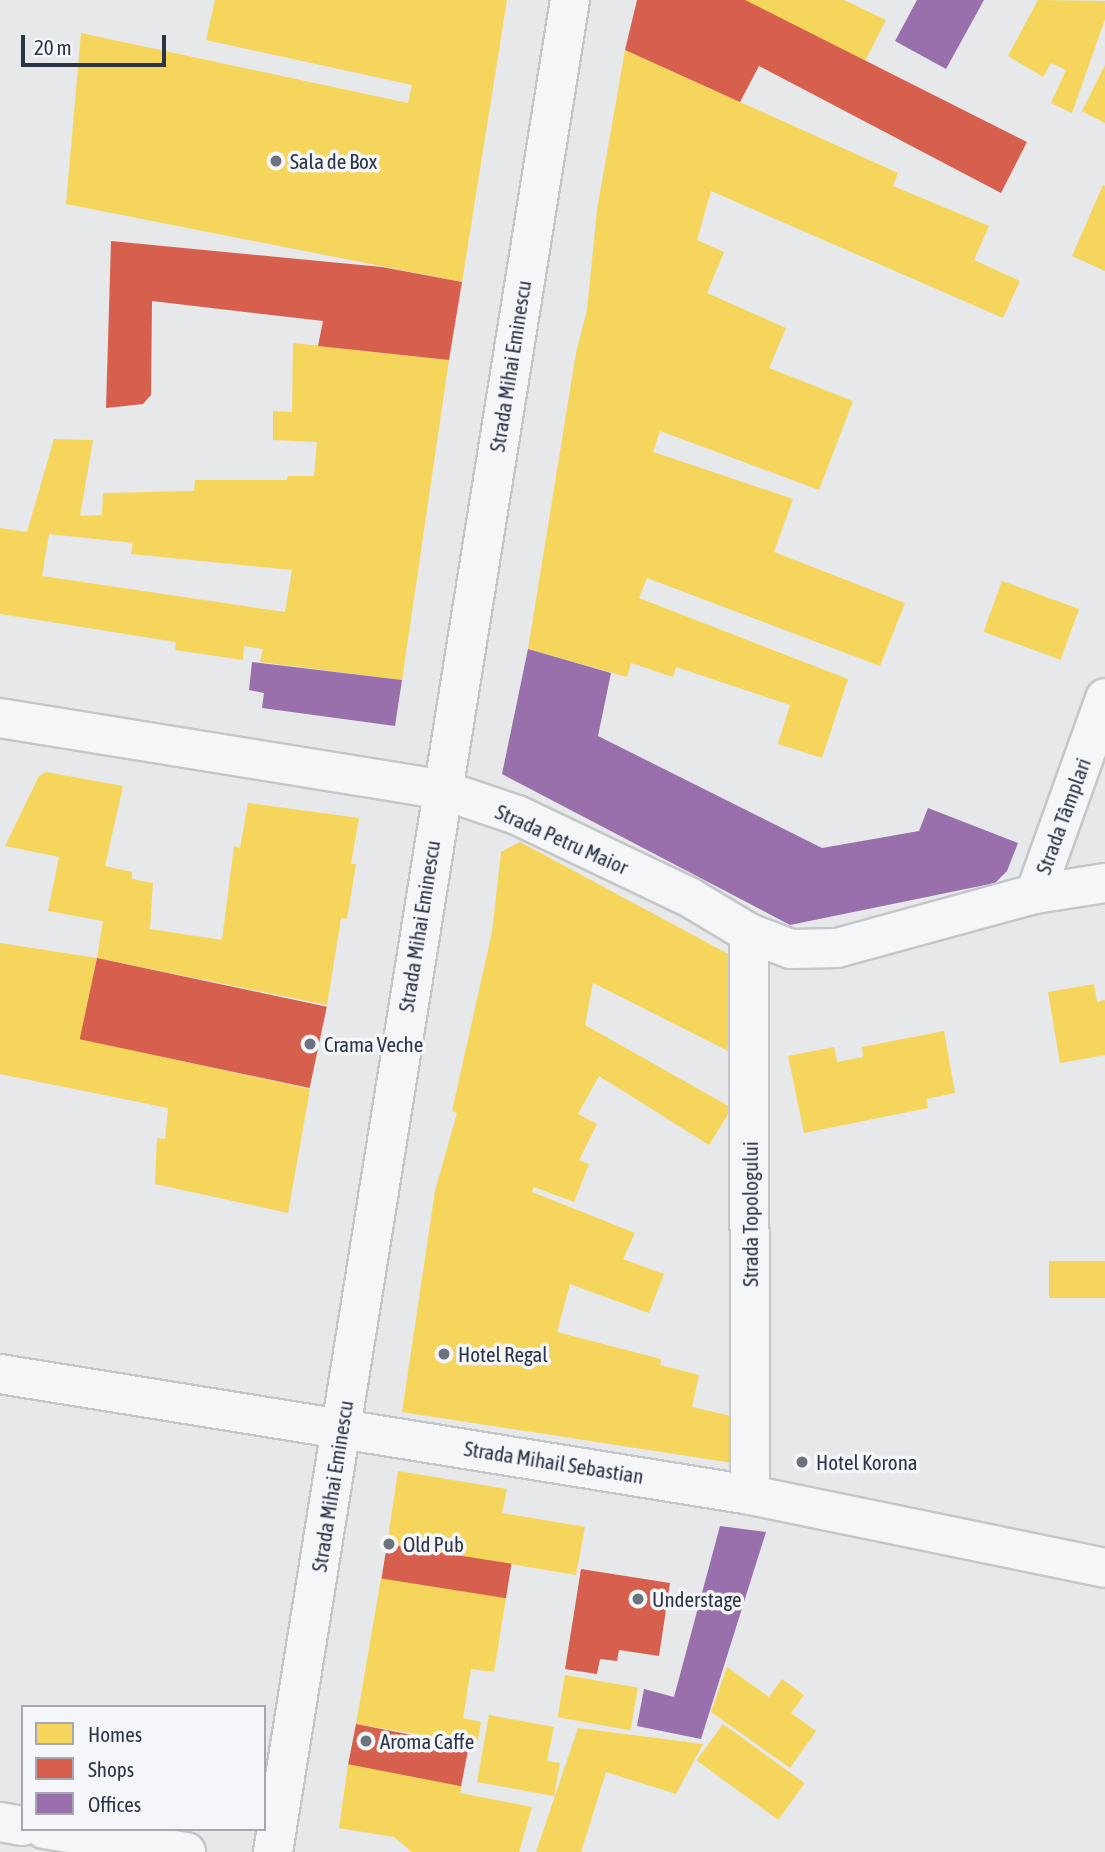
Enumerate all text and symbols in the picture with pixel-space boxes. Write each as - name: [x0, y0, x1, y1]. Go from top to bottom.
- scale bar: [24, 21, 170, 65]
- text: 20 m: [34, 35, 72, 59]
- place label: Sala de Box: [290, 148, 377, 174]
- marker: Sala de Box: [268, 153, 284, 169]
- street label: Strada Mihai Eminescu: [484, 278, 536, 454]
- street label: Strada Tâmplari: [1030, 754, 1096, 878]
- street label: Strada Petru Maior: [492, 798, 632, 880]
- street label: Strada Mihai Eminescu: [393, 838, 445, 1014]
- place label: Crama Veche: [324, 1031, 423, 1057]
- marker: Crama Veche: [302, 1036, 318, 1052]
- street label: Strada Topologului: [737, 1141, 763, 1287]
- place label: Hotel Regal: [458, 1341, 548, 1367]
- marker: Hotel Regal: [436, 1346, 452, 1362]
- street label: Strada Mihai Eminescu: [306, 1398, 358, 1574]
- street label: Strada Mihail Sebastian: [462, 1435, 646, 1489]
- place label: Hotel Korona: [816, 1449, 918, 1475]
- marker: Hotel Korona: [794, 1454, 810, 1470]
- place label: Old Pub: [403, 1531, 464, 1557]
- marker: Old Pub: [381, 1536, 397, 1552]
- place label: Understage: [652, 1586, 742, 1612]
- marker: Understage: [630, 1591, 646, 1607]
- legend: [21, 1705, 266, 1831]
- text: Homes: [88, 1722, 142, 1746]
- place label: Aroma Caffe: [380, 1728, 474, 1754]
- marker: Aroma Caffe: [358, 1733, 374, 1749]
- text: Shops: [88, 1757, 134, 1781]
- text: Offices: [88, 1792, 141, 1816]

